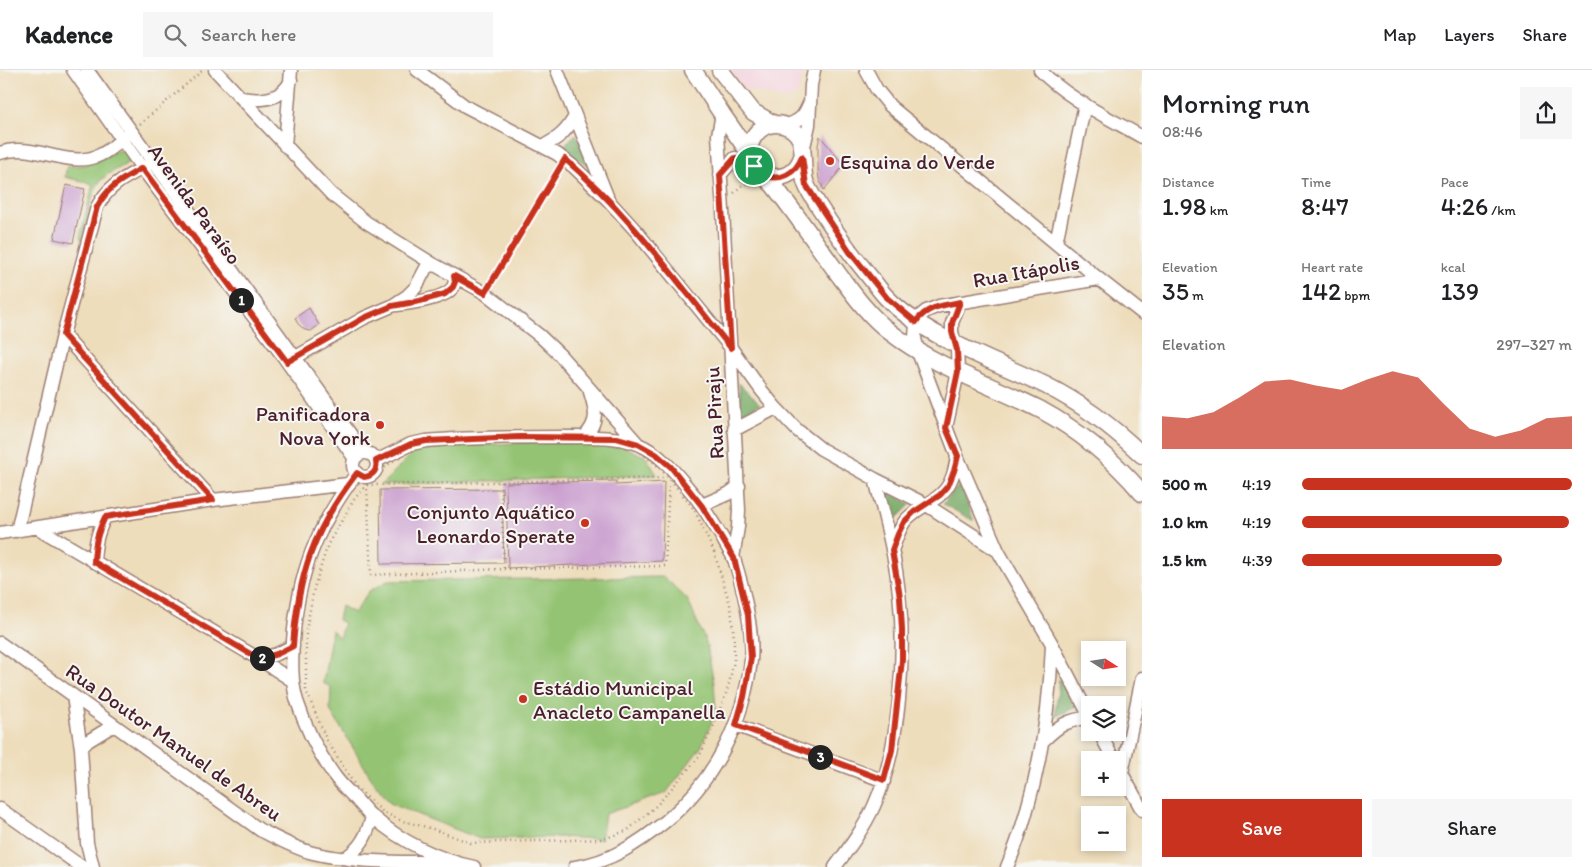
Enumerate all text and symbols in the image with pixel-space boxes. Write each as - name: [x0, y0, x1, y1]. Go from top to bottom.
- search box: [143, 12, 493, 57]
- text: Kadence: [25, 20, 113, 49]
- icon: search: [161, 21, 189, 49]
- text: Search here: [201, 23, 296, 46]
- text: Map: [1383, 24, 1416, 46]
- text: Layers: [1444, 24, 1494, 46]
- text: Share: [1522, 24, 1567, 46]
- text: Morning run: [1162, 86, 1310, 120]
- button: share: [1520, 87, 1572, 139]
- text: 08:46: [1162, 122, 1203, 141]
- street label: Avenida Paraíso: [143, 139, 247, 269]
- pin: [733, 145, 775, 187]
- place label: Esquina do Verde: [840, 149, 995, 174]
- icon: arrive: [740, 152, 768, 180]
- marker: Esquina do Verde: [824, 155, 836, 167]
- text: Distance: [1162, 174, 1214, 191]
- text: Time: [1301, 174, 1331, 191]
- text: Pace: [1441, 174, 1469, 191]
- text: 1.98: [1162, 191, 1207, 221]
- text: 8:47: [1301, 191, 1349, 221]
- text: 4:26: [1441, 191, 1488, 221]
- text: km: [1207, 202, 1228, 219]
- text: /km: [1488, 202, 1516, 219]
- street label: Rua Itápolis: [971, 249, 1081, 293]
- text: Elevation: [1162, 259, 1218, 276]
- text: Heart rate: [1301, 259, 1363, 276]
- text: kcal: [1441, 259, 1466, 276]
- text: 35: [1162, 276, 1189, 306]
- text: 142: [1301, 276, 1341, 306]
- text: 139: [1441, 276, 1479, 306]
- text: m: [1189, 287, 1204, 304]
- text: bpm: [1341, 287, 1370, 304]
- pin: 1: [228, 288, 254, 312]
- text: 1: [238, 292, 245, 309]
- text: Elevation: [1162, 335, 1226, 354]
- text: 297–327 m: [1496, 335, 1572, 354]
- street label: Rua Piraju: [699, 366, 729, 460]
- place label: Panificadora Nova York: [256, 401, 370, 450]
- marker: Panificadora Nova York: [374, 419, 386, 431]
- text: 500 m: [1162, 475, 1207, 494]
- text: 4:19: [1242, 475, 1271, 494]
- place label: Conjunto Aquático Leonardo Sperate: [407, 499, 575, 548]
- text: 1.0 km: [1162, 513, 1208, 532]
- text: 4:19: [1242, 513, 1271, 532]
- marker: Conjunto Aquático Leonardo Sperate: [579, 517, 591, 529]
- text: 1.5 km: [1162, 551, 1207, 570]
- text: 4:39: [1242, 551, 1273, 570]
- north arrow: [1081, 641, 1126, 686]
- map controls: [1081, 641, 1126, 851]
- pin: 2: [250, 646, 274, 670]
- text: 2: [259, 650, 266, 667]
- street label: Rua Doutor Manuel de Abreu: [61, 658, 287, 826]
- place label: Estádio Municipal Anacleto Campanella: [533, 675, 726, 724]
- marker: Estádio Municipal Anacleto Campanella: [517, 693, 529, 705]
- button: layers: [1081, 696, 1126, 741]
- pin: 3: [808, 744, 832, 770]
- text: 3: [817, 749, 824, 766]
- button: +: [1081, 751, 1126, 796]
- button: Save: [1162, 799, 1362, 857]
- button: Share: [1372, 799, 1572, 857]
- button: −: [1081, 806, 1126, 851]

